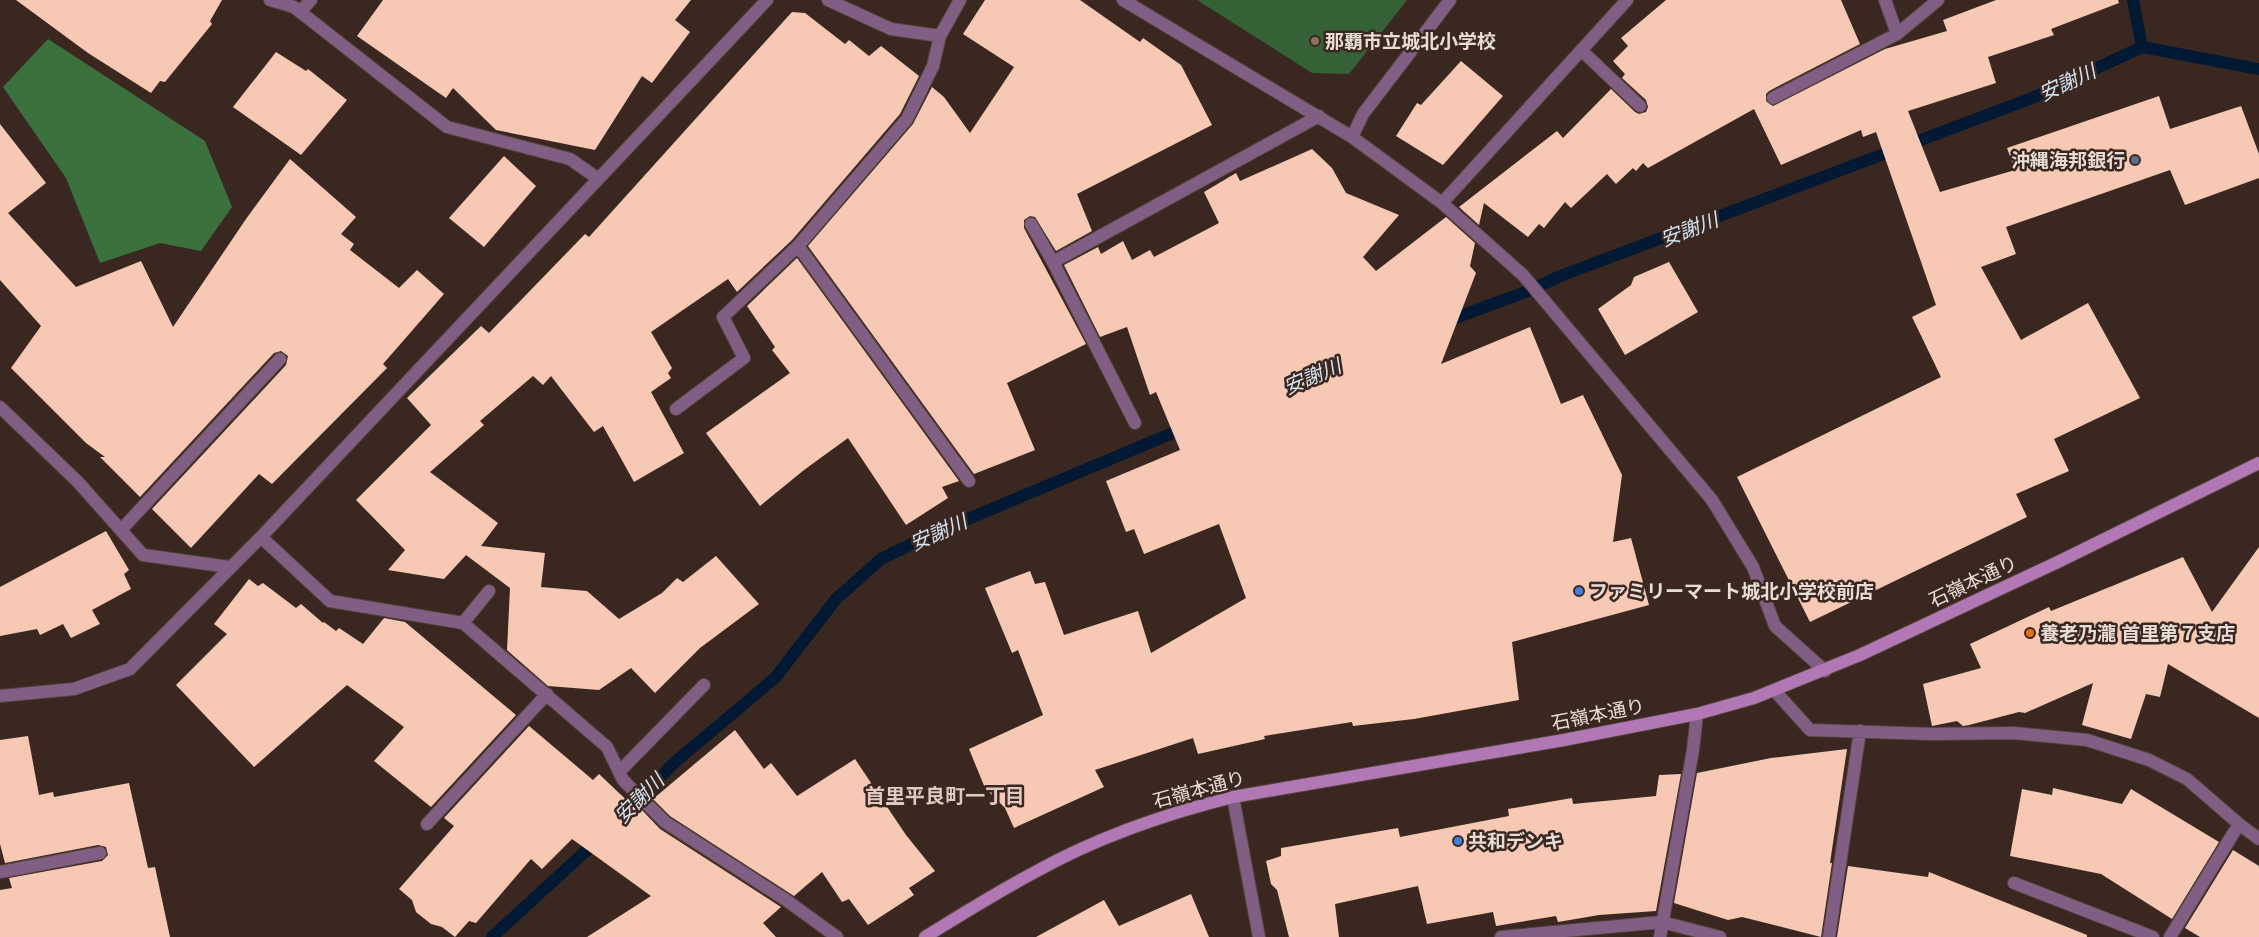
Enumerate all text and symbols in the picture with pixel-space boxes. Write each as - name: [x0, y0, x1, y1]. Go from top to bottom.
- place label: 那覇市立城北小学校: [1325, 29, 1496, 53]
- marker: 那覇市立城北小学校: [1309, 35, 1321, 47]
- water label: 安謝川: [2035, 57, 2101, 106]
- place label: 沖縄海邦銀行: [2011, 148, 2125, 172]
- marker: 沖縄海邦銀行: [2129, 154, 2141, 166]
- water label: 安謝川: [1657, 206, 1723, 251]
- water label: 安謝川: [1280, 352, 1346, 399]
- water label: 安謝川: [906, 508, 972, 556]
- street label: 石嶺本通り: [1925, 550, 2021, 612]
- place label: ファミリーマート城北小学校前店: [1589, 579, 1874, 603]
- marker: ファミリーマート城北小学校前店: [1573, 585, 1585, 597]
- place label: 養老乃瀧 首里第７支店: [2040, 621, 2235, 645]
- marker: 養老乃瀧 首里第７支店: [2024, 627, 2036, 639]
- street label: 石嶺本通り: [1549, 693, 1647, 735]
- street label: 石嶺本通り: [1150, 765, 1248, 813]
- water label: 安謝川: [609, 767, 670, 828]
- district label: 首里平良町一丁目: [865, 783, 1025, 808]
- place label: 共和デンキ: [1468, 829, 1563, 853]
- marker: 共和デンキ: [1452, 835, 1464, 847]

